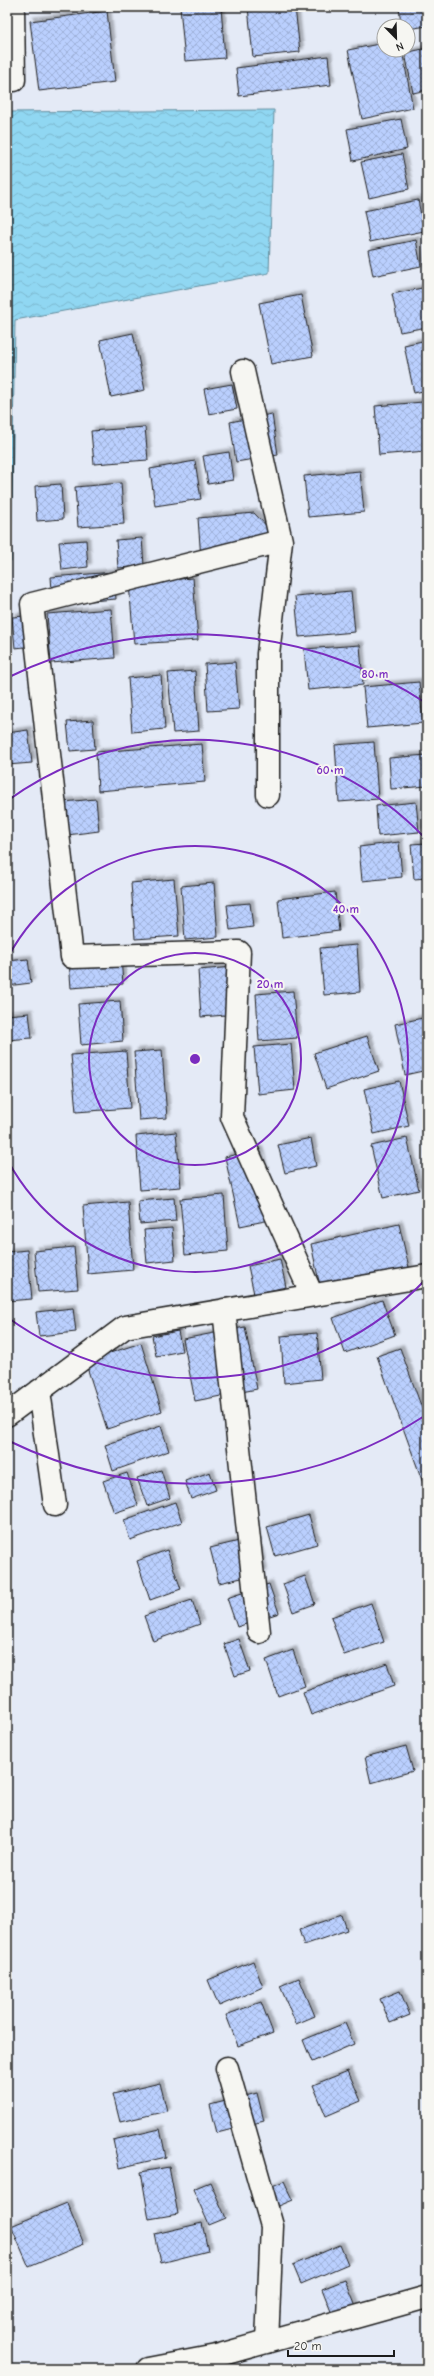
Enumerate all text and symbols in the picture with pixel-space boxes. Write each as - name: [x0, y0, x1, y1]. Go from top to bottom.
- north arrow: [376, 18, 416, 58]
- text: N: [394, 39, 406, 54]
- text: 80 m: [362, 667, 388, 681]
- text: 60 m: [317, 763, 343, 777]
- text: 40 m: [333, 902, 359, 916]
- text: 20 m: [257, 977, 283, 991]
- centre of rings: [188, 1052, 202, 1066]
- scale bar: [288, 2332, 394, 2358]
- text: 20 m: [294, 2339, 322, 2353]

